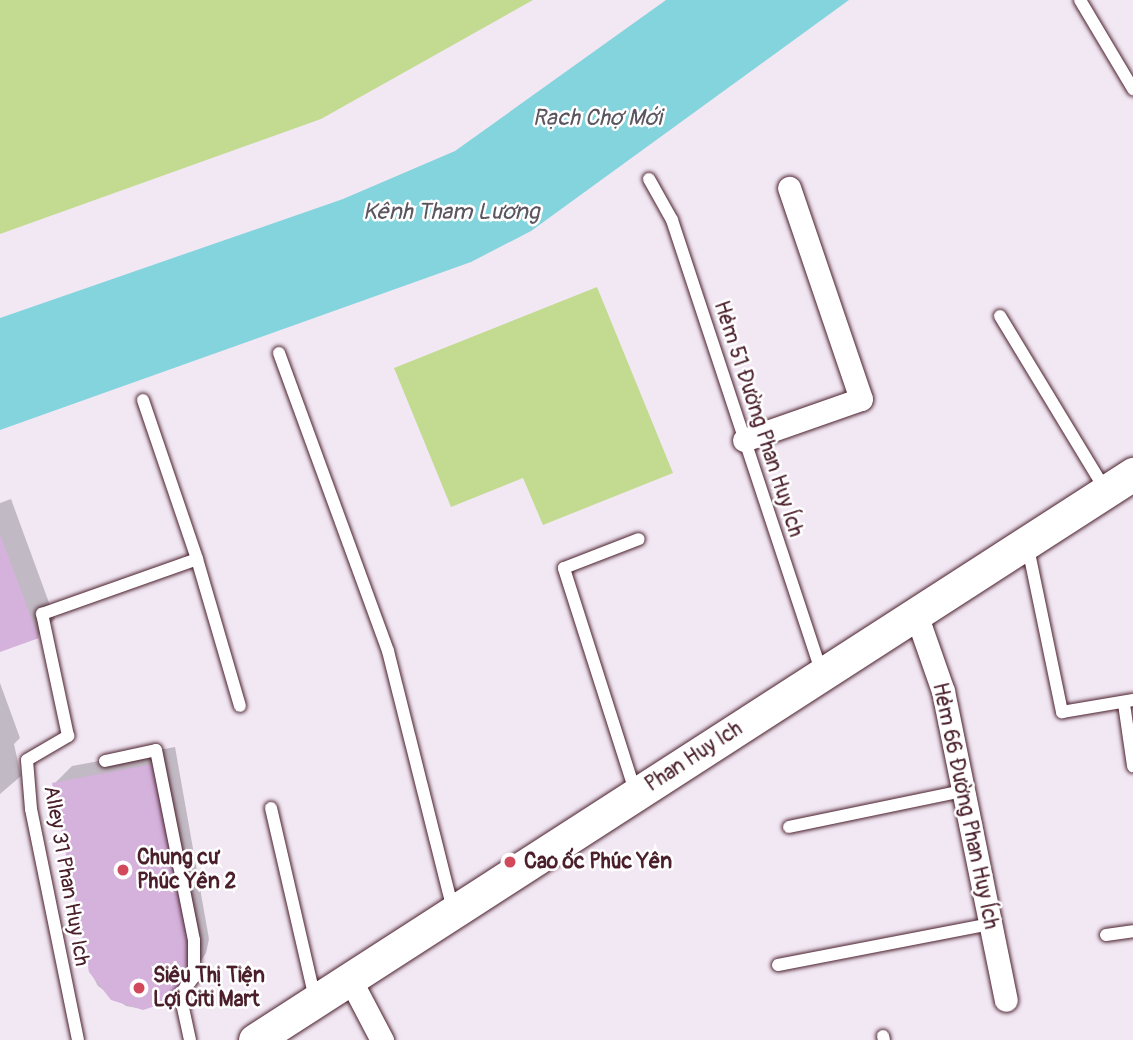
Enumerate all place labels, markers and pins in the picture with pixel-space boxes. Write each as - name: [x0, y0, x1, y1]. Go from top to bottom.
- place label: Chung cư Phúc Yên 2: [137, 845, 236, 895]
- place label: Cao ốc Phúc Yên: [524, 849, 672, 875]
- marker: Cao ốc Phúc Yên: [502, 854, 518, 870]
- marker: Chung cư Phúc Yên 2: [115, 862, 131, 878]
- place label: Siêu Thị Tiện Lợi Citi Mart: [153, 963, 265, 1013]
- marker: Siêu Thị Tiện Lợi Citi Mart: [131, 980, 147, 996]

